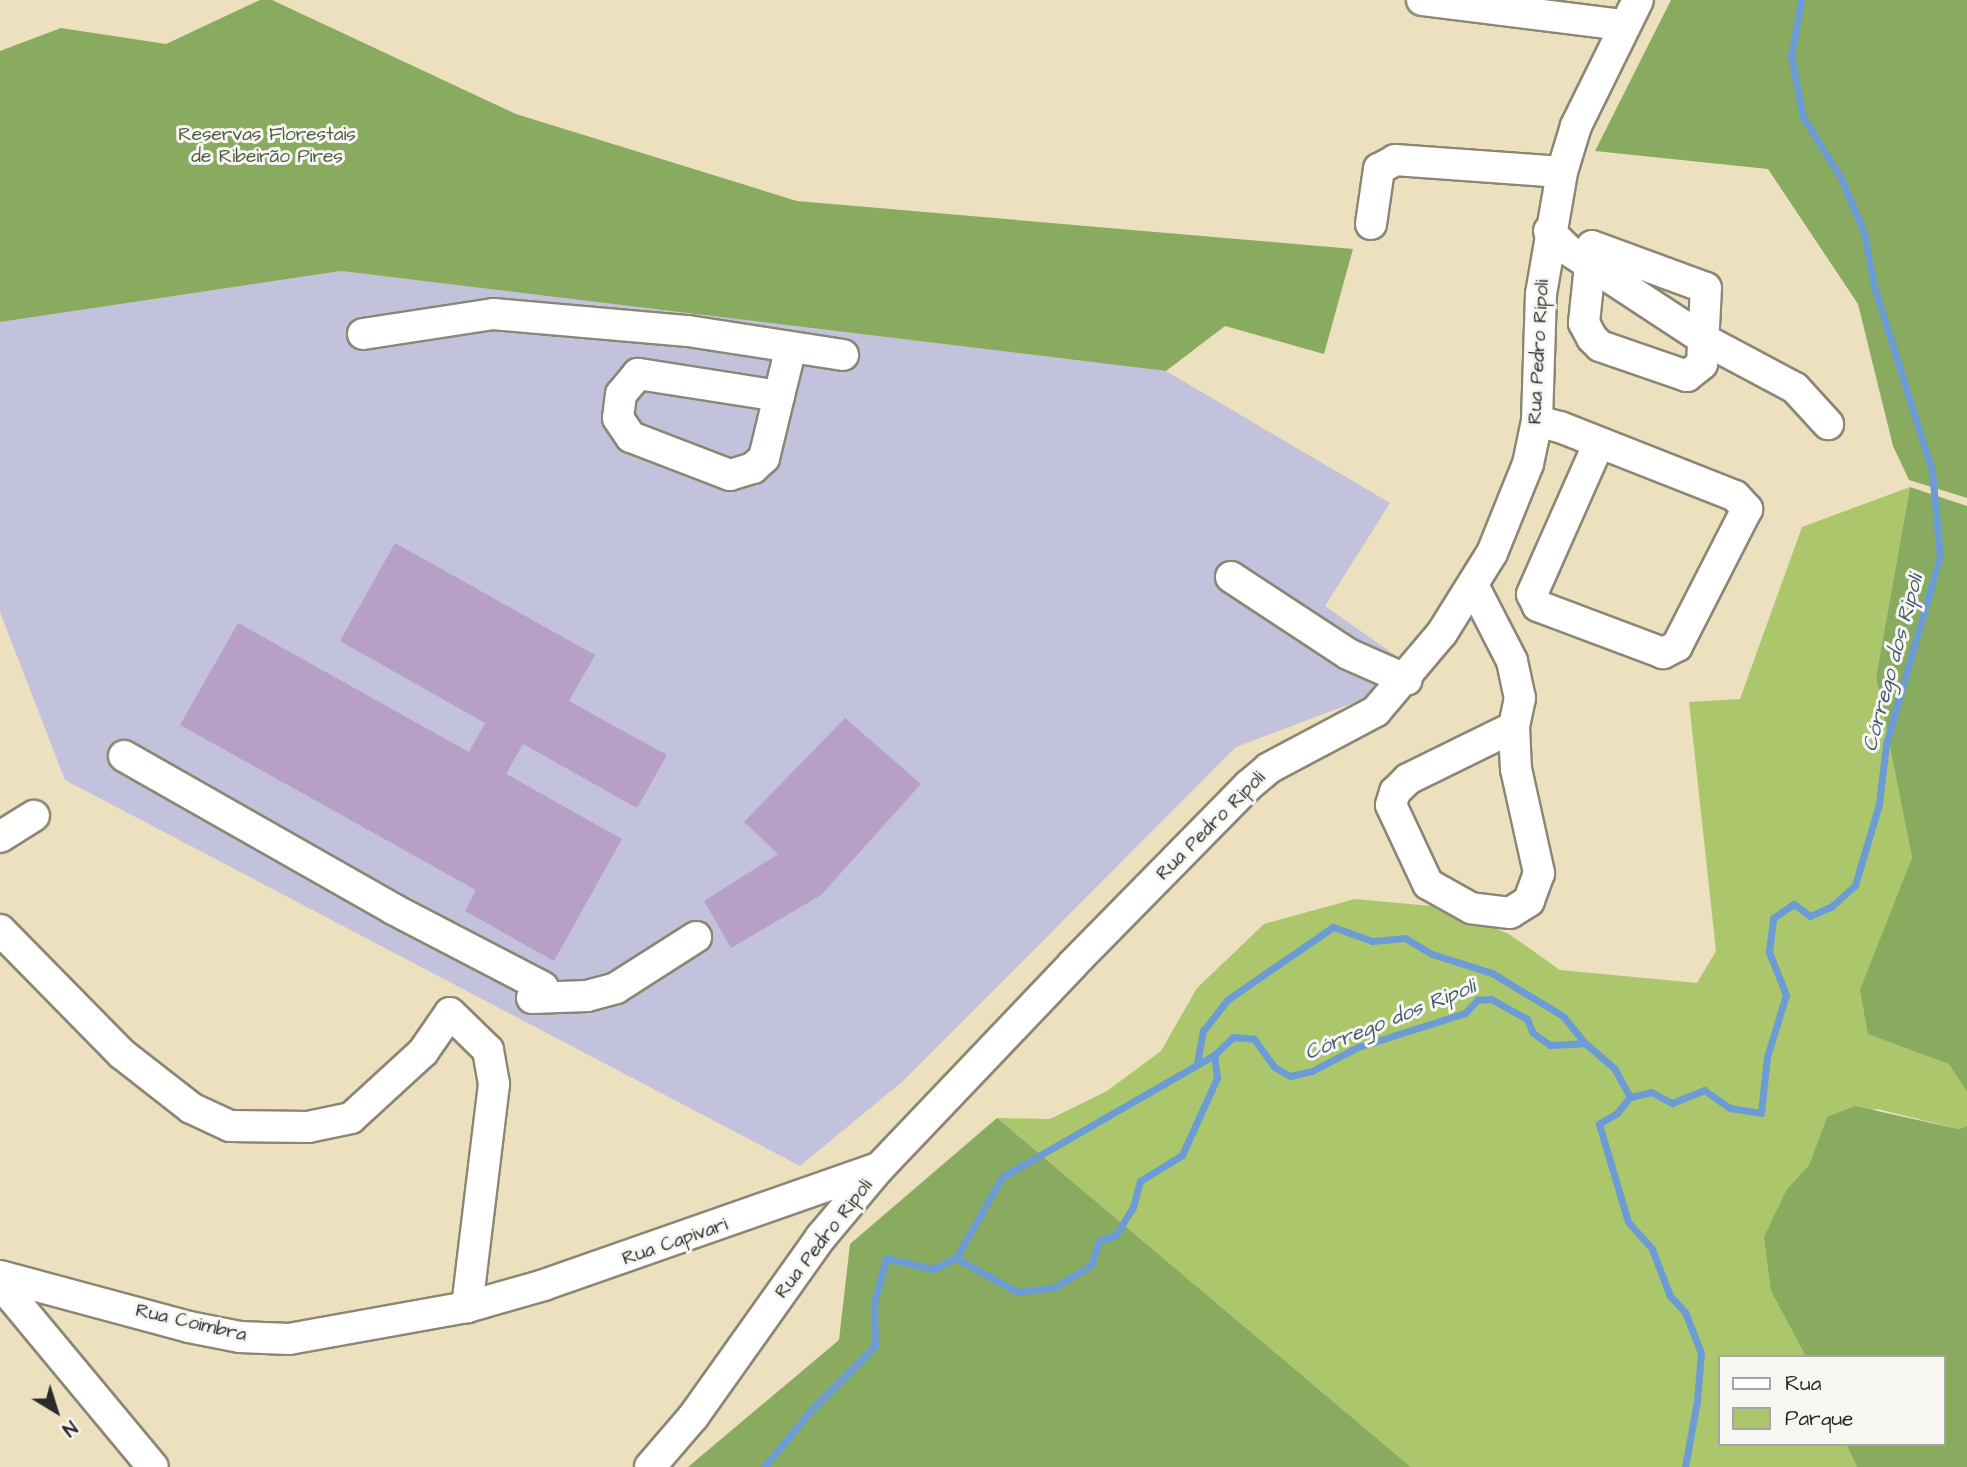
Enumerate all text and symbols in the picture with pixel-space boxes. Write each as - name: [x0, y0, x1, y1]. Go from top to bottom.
- park label: Reservas Florestais de Ribeirão Pires: [178, 124, 356, 168]
- street label: Rua Pedro Ripoli: [1524, 279, 1554, 425]
- water label: Córrego dos Ripoli: [1857, 572, 1929, 754]
- street label: Rua Pedro Ripoli: [1152, 767, 1270, 885]
- water label: Córrego dos Ripoli: [1301, 974, 1479, 1066]
- street label: Rua Pedro Ripoli: [770, 1175, 878, 1303]
- street label: Rua Capivari: [619, 1213, 731, 1271]
- street label: Rua Coimbra: [133, 1299, 249, 1347]
- legend: [1718, 1355, 1946, 1446]
- text: Rua: [1785, 1369, 1821, 1398]
- north arrow: [21, 1376, 91, 1446]
- text: Parque: [1785, 1404, 1853, 1433]
- text: N: [56, 1414, 82, 1442]

